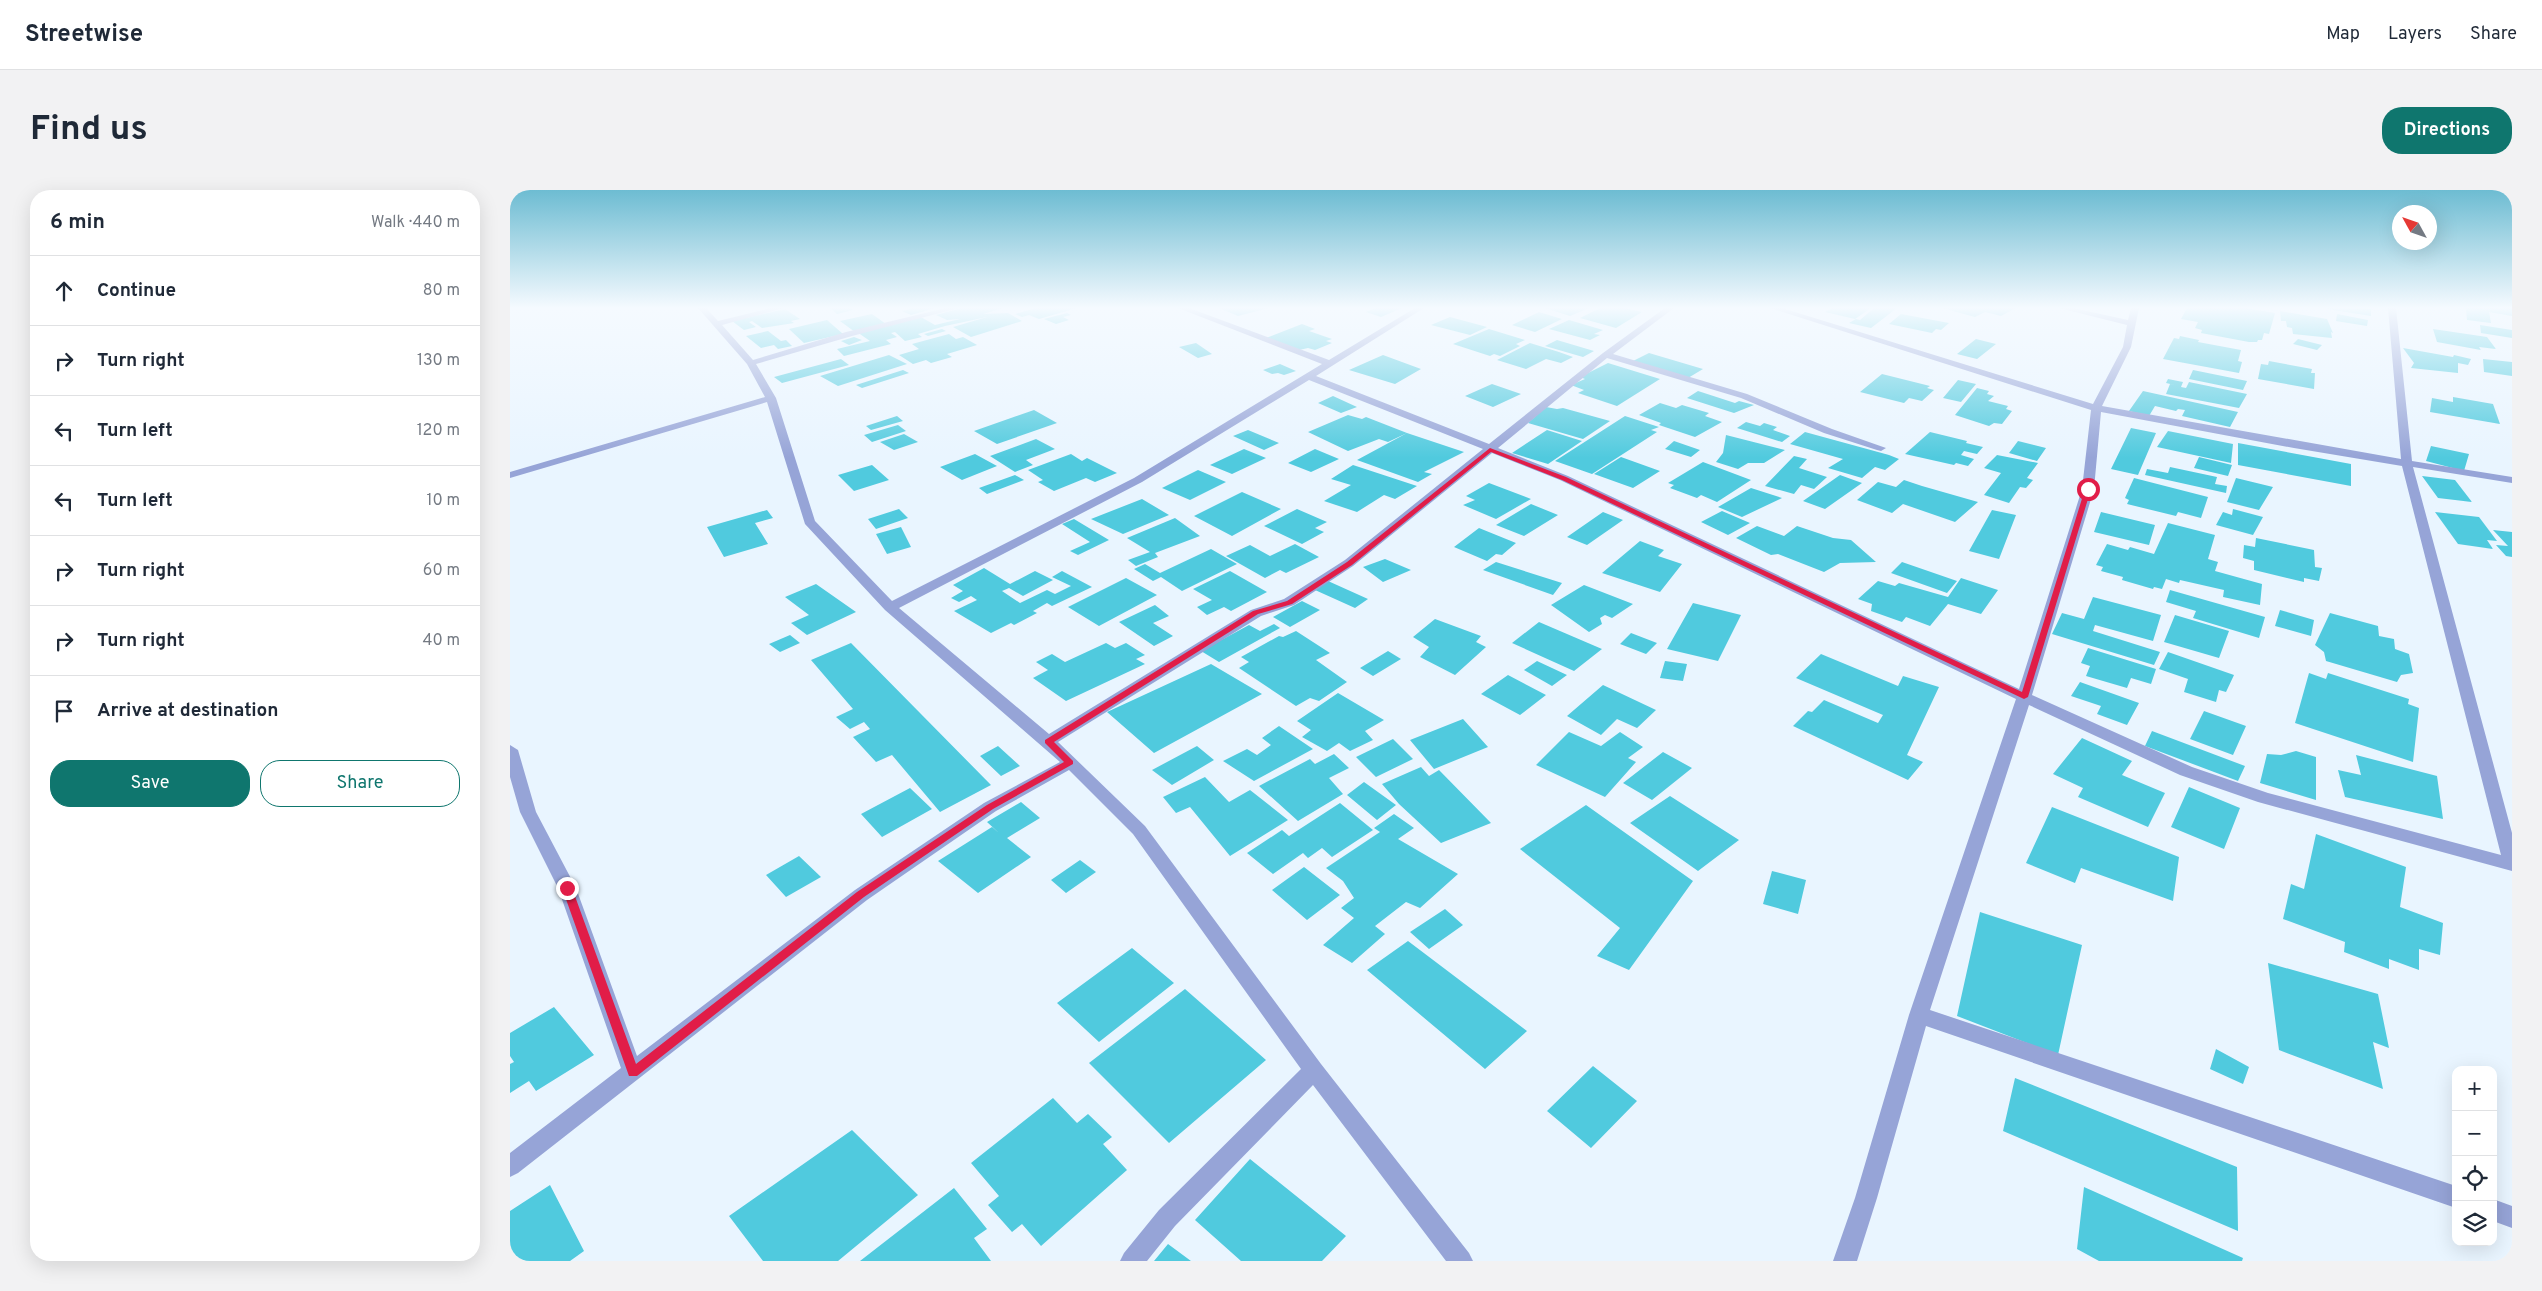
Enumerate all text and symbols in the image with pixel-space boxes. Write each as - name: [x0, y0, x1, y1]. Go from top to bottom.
- text: Streetwise: [25, 20, 143, 50]
- text: Map: [2326, 23, 2360, 46]
- text: Layers: [2388, 23, 2442, 46]
- text: Share: [2470, 23, 2517, 46]
- button: Directions: [2382, 107, 2512, 154]
- text: Find us: [30, 108, 148, 152]
- north arrow: [2392, 205, 2437, 250]
- text: 6 min: [50, 209, 105, 236]
- text: Walk · 440 m: [371, 213, 460, 233]
- icon: ahead: [50, 277, 78, 305]
- text: Continue: [97, 279, 176, 303]
- text: 80 m: [423, 281, 460, 301]
- icon: right: [50, 347, 78, 375]
- text: Turn right: [97, 349, 185, 373]
- text: 130 m: [417, 351, 460, 371]
- icon: left: [50, 417, 78, 445]
- text: Turn left: [97, 419, 173, 443]
- text: 120 m: [417, 421, 460, 441]
- route start: [2077, 478, 2100, 501]
- icon: left: [50, 487, 78, 515]
- text: Turn left: [97, 489, 173, 513]
- text: 10 m: [426, 491, 460, 511]
- icon: right: [50, 557, 78, 585]
- text: Turn right: [97, 559, 185, 583]
- text: 60 m: [423, 561, 460, 581]
- icon: right: [50, 627, 78, 655]
- text: Turn right: [97, 629, 185, 653]
- text: 40 m: [422, 631, 460, 651]
- icon: arrive: [50, 697, 78, 725]
- text: Arrive at destination: [97, 699, 278, 723]
- button: Save: [50, 760, 250, 807]
- button: Share: [260, 760, 460, 807]
- route end: [556, 877, 579, 900]
- map controls: [2452, 1066, 2497, 1246]
- button: +: [2452, 1066, 2497, 1111]
- button: −: [2452, 1111, 2497, 1156]
- button: locate: [2452, 1156, 2497, 1201]
- button: layers: [2452, 1201, 2497, 1246]

